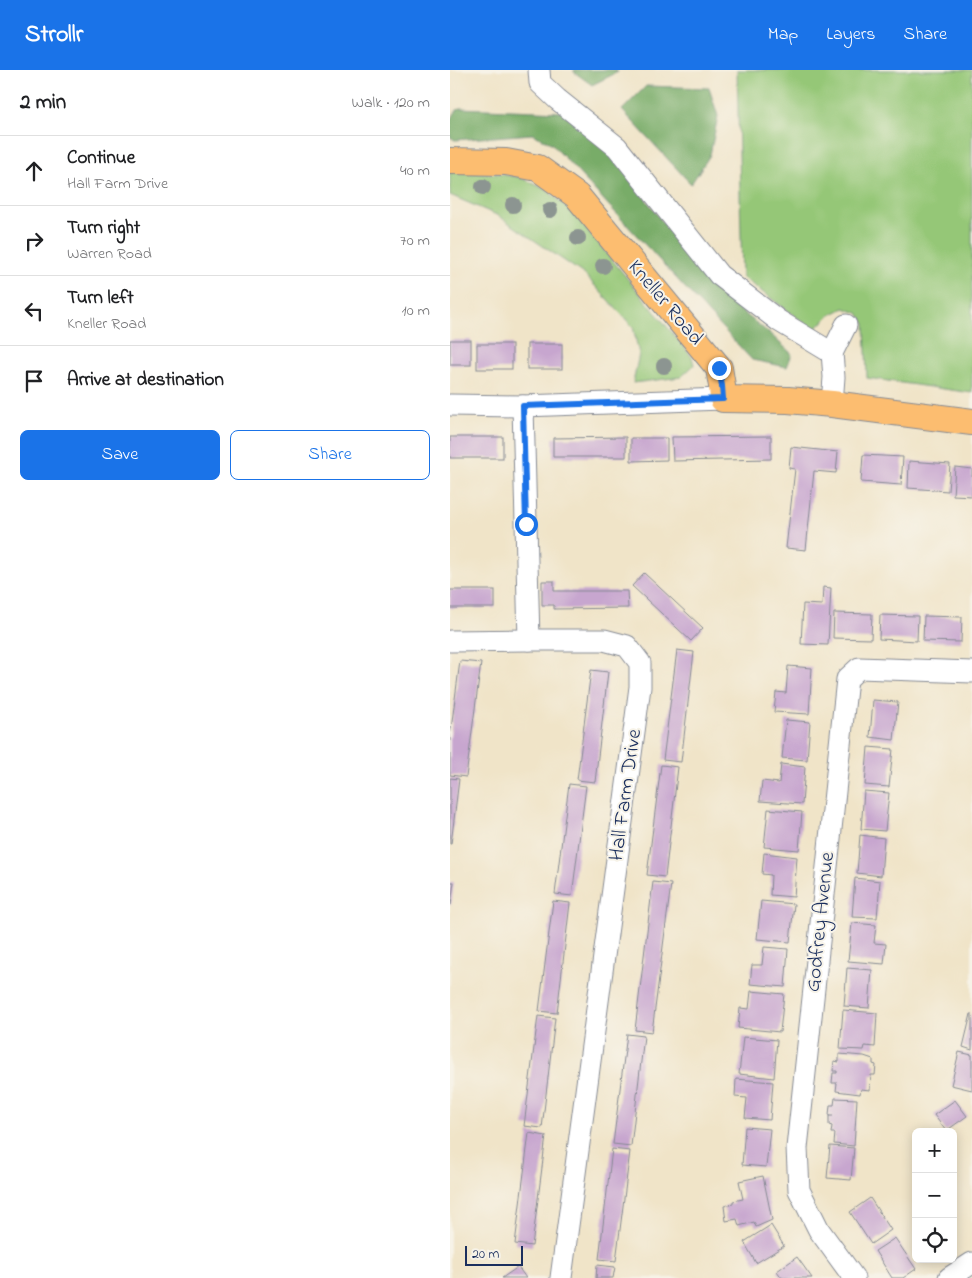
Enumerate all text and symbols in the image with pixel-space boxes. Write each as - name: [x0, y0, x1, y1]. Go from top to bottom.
- text: Strollr: [25, 18, 83, 53]
- text: Map: [768, 22, 798, 48]
- text: Layers: [826, 22, 876, 48]
- text: Share: [904, 22, 947, 48]
- text: 2 min: [20, 88, 66, 118]
- text: Walk · 120 m: [351, 91, 430, 115]
- text: Continue: [67, 145, 135, 172]
- icon: ahead: [20, 157, 48, 185]
- text: 40 m: [400, 159, 430, 183]
- text: Hall Farm Drive: [67, 172, 168, 196]
- text: Turn right: [67, 215, 140, 242]
- icon: right: [20, 227, 48, 255]
- text: 70 m: [400, 229, 430, 253]
- text: Warren Road: [67, 242, 152, 266]
- street label: Kneller Road: [620, 254, 710, 353]
- text: Turn left: [67, 285, 134, 312]
- icon: left: [20, 297, 48, 325]
- text: 10 m: [402, 299, 430, 323]
- text: Kneller Road: [67, 312, 146, 336]
- route end: [708, 357, 731, 380]
- icon: arrive: [20, 367, 48, 395]
- text: Arrive at destination: [67, 367, 224, 394]
- button: Save: [20, 430, 220, 480]
- button: Share: [230, 430, 430, 480]
- route start: [515, 513, 538, 536]
- street label: Hall Farm Drive: [602, 727, 650, 863]
- street label: Godfrey Avenue: [799, 850, 845, 994]
- map controls: [912, 1128, 957, 1263]
- button: +: [912, 1128, 957, 1173]
- button: −: [912, 1173, 957, 1218]
- button: locate: [912, 1218, 957, 1263]
- scale bar: [465, 1243, 522, 1266]
- text: 20 m: [472, 1244, 499, 1265]

